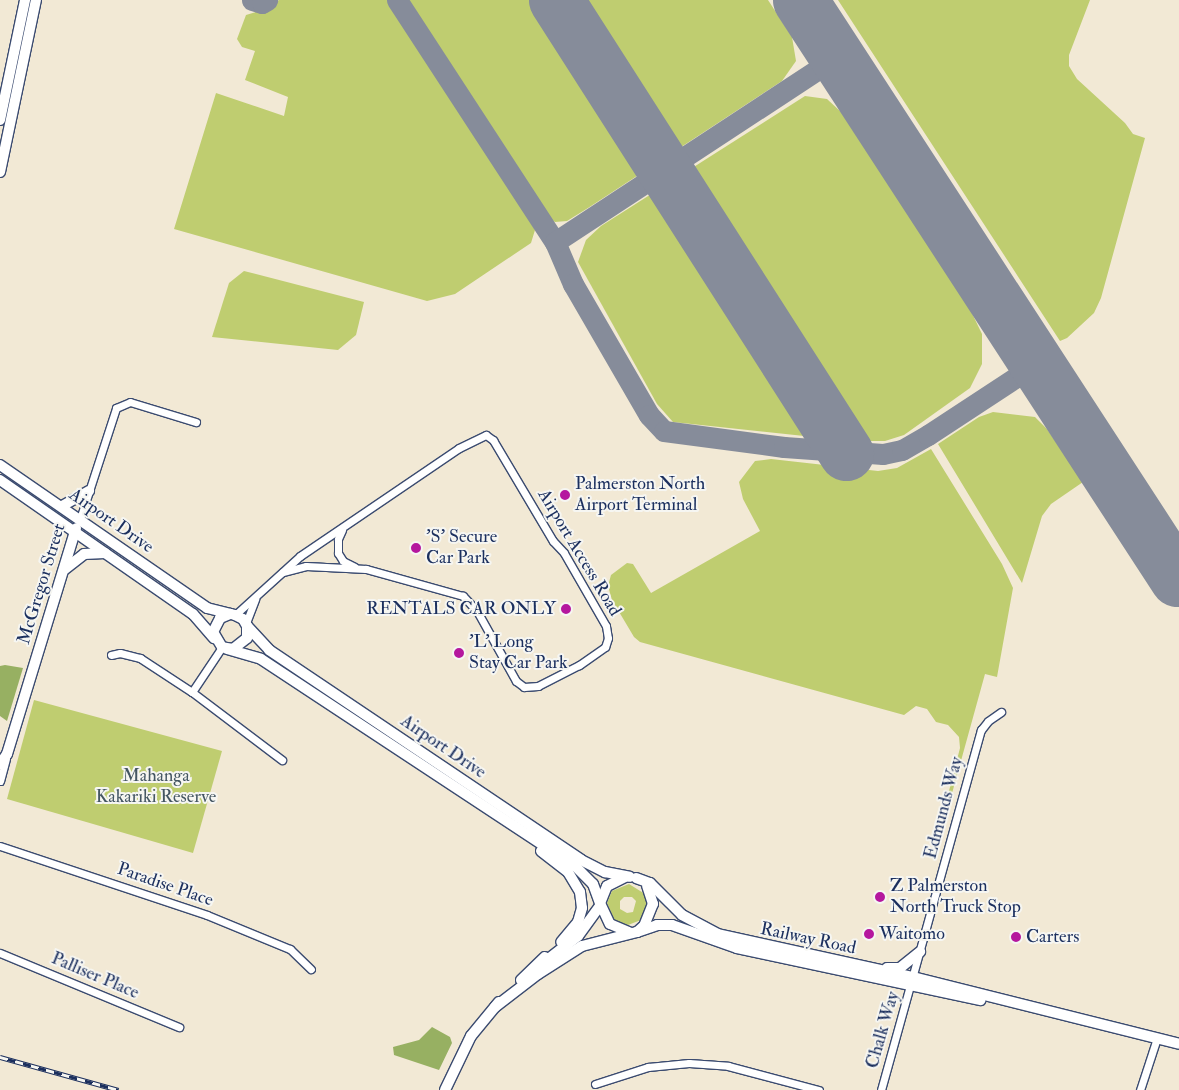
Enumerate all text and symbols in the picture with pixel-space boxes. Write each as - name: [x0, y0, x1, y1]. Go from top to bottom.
- place label: Palmerston North Airport Terminal: [575, 474, 705, 516]
- street label: Airport Drive: [65, 484, 157, 558]
- street label: Airport Access Road: [533, 486, 625, 620]
- marker: Palmerston North Airport Terminal: [559, 489, 571, 501]
- street label: McGregor Street: [13, 521, 71, 647]
- place label: 'S' Secure Car Park: [426, 527, 497, 570]
- marker: 'S' Secure Car Park: [410, 542, 422, 554]
- place label: RENTALS CAR ONLY: [366, 598, 556, 620]
- marker: RENTALS CAR ONLY: [560, 603, 572, 615]
- place label: 'L' Long Stay Car Park: [469, 632, 568, 674]
- marker: 'L' Long Stay Car Park: [453, 647, 465, 659]
- street label: Airport Drive: [396, 711, 490, 783]
- street label: Edmunds Way: [920, 755, 968, 861]
- park label: Mahanga Kakariki Reserve: [96, 766, 216, 809]
- street label: Paradise Place: [114, 858, 216, 912]
- place label: Z Palmerston North Truck Stop: [890, 876, 1021, 919]
- marker: Z Palmerston North Truck Stop: [874, 891, 886, 903]
- street label: Railway Road: [758, 918, 858, 960]
- place label: Waitomo: [879, 923, 945, 945]
- place label: Carters: [1026, 926, 1079, 948]
- marker: Waitomo: [863, 928, 875, 940]
- marker: Carters: [1010, 931, 1022, 943]
- street label: Palliser Place: [48, 948, 142, 1004]
- street label: Chalk Way: [862, 989, 904, 1071]

